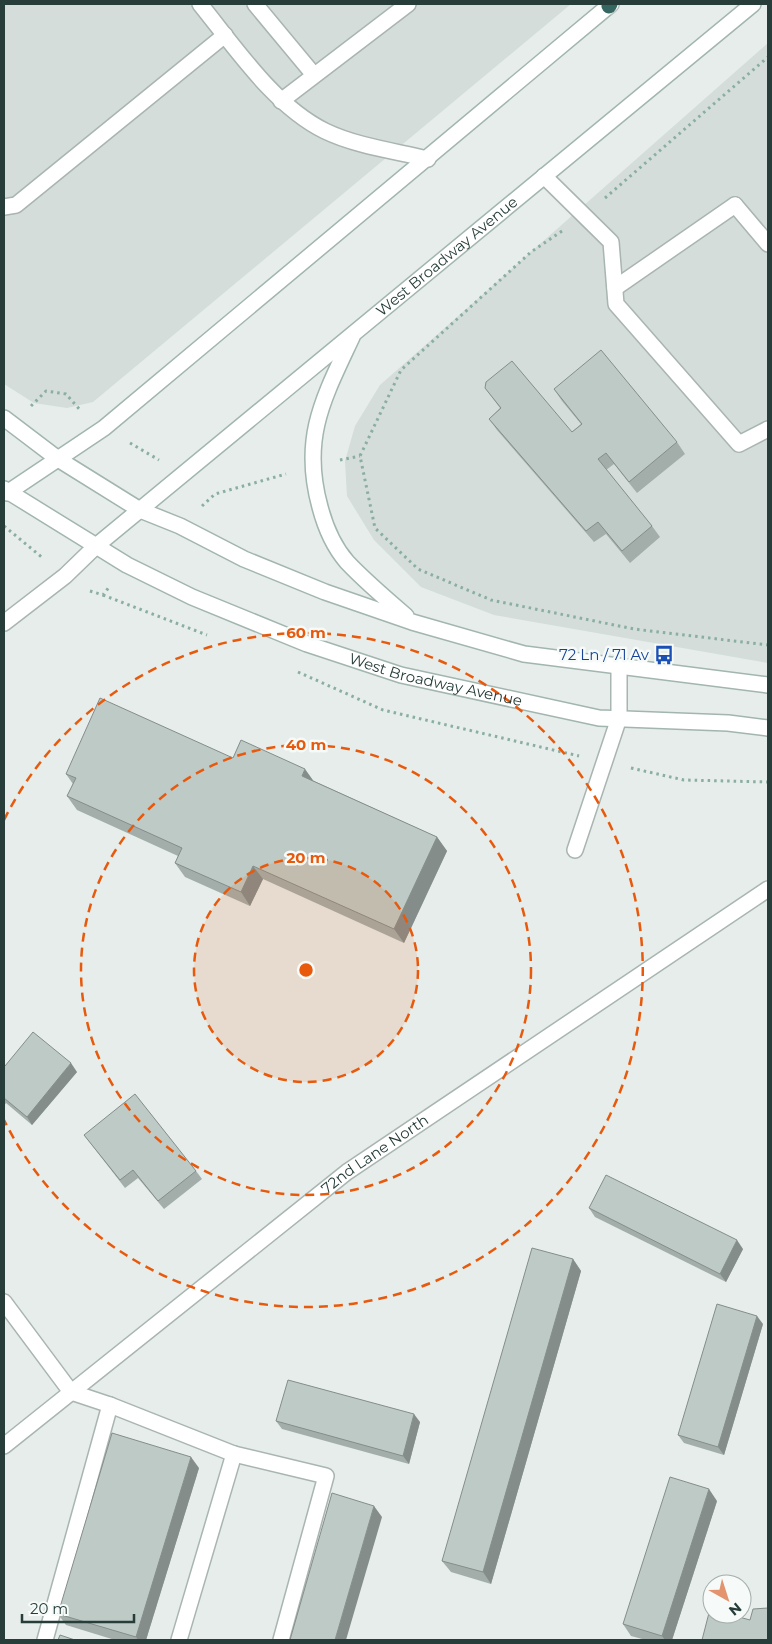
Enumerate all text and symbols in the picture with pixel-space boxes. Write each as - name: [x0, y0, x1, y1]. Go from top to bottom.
- street label: West Broadway Avenue: [372, 192, 521, 320]
- text: 60 m: [286, 623, 326, 642]
- bus stop icon: 72 Ln / 71 Av: [653, 644, 675, 666]
- place label: 72 Ln / 71 Av: [559, 645, 650, 664]
- street label: West Broadway Avenue: [347, 649, 524, 710]
- text: 40 m: [286, 735, 326, 754]
- text: 20 m: [286, 848, 326, 867]
- centre of rings: [297, 961, 315, 979]
- street label: 72nd Lane North: [317, 1110, 432, 1198]
- north arrow: [702, 1574, 752, 1624]
- scale bar: [22, 1592, 135, 1624]
- text: 20 m: [30, 1599, 68, 1618]
- text: N: [725, 1599, 745, 1620]

